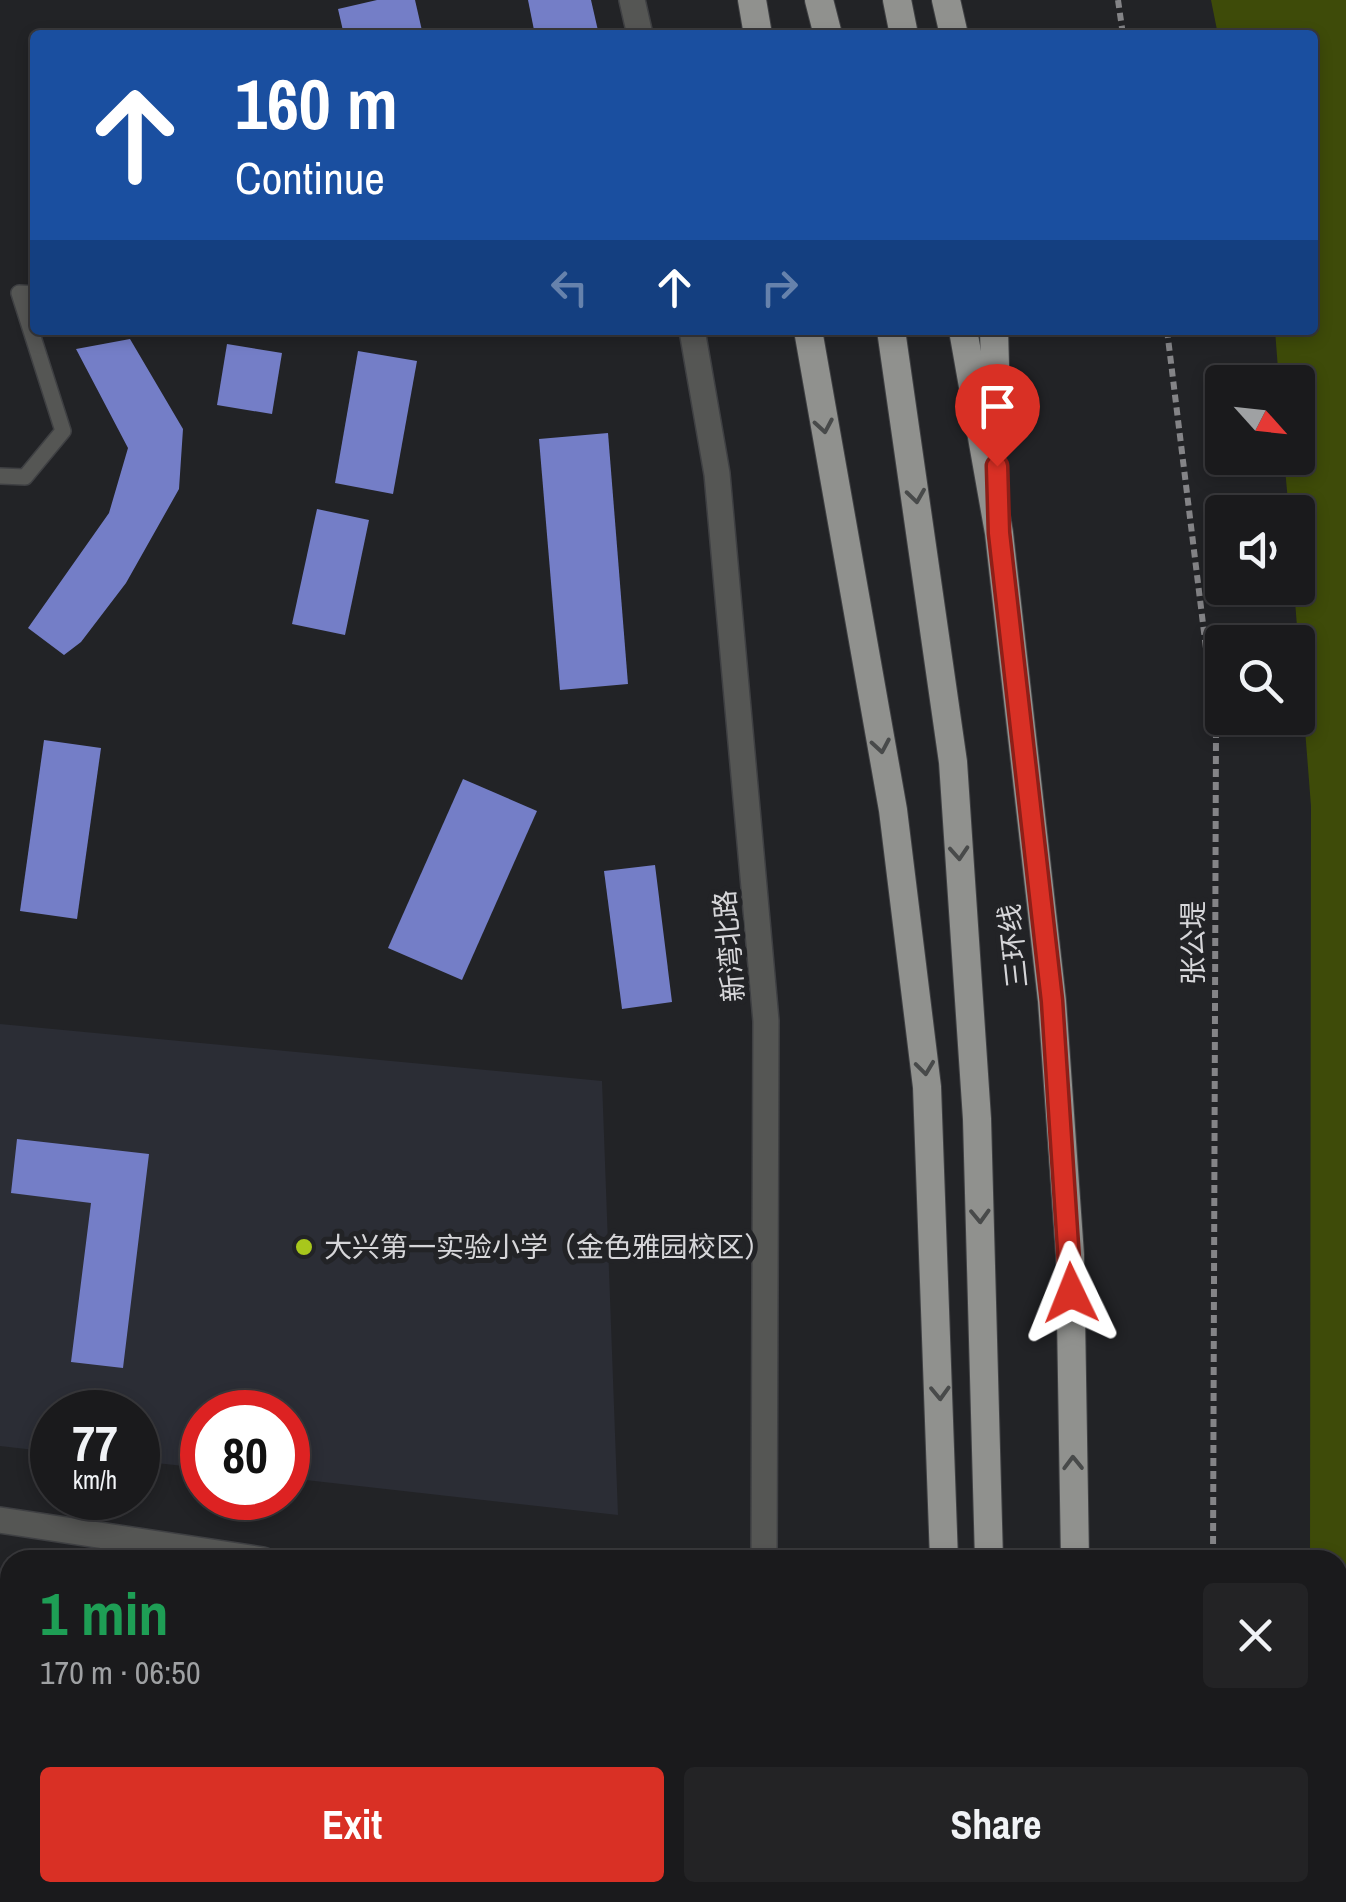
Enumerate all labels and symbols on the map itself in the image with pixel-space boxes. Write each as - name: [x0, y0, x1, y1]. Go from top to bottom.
- pin: [955, 364, 1040, 467]
- north arrow: [1205, 365, 1315, 475]
- one-way arrow: [813, 418, 834, 434]
- one-way arrow: [905, 488, 926, 504]
- one-way arrow: [870, 738, 891, 754]
- one-way arrow: [948, 845, 969, 861]
- street label: 新湾北路: [705, 889, 753, 1003]
- street label: 张公堤: [1174, 901, 1212, 985]
- street label: 三环线: [990, 902, 1036, 990]
- one-way arrow: [914, 1060, 935, 1076]
- one-way arrow: [969, 1209, 990, 1225]
- place label: 大兴第一实验小学（金色雅园校区）: [324, 1228, 772, 1266]
- marker: 大兴第一实验小学（金色雅园校区）: [293, 1236, 315, 1258]
- position arrow: [1019, 1241, 1123, 1345]
- one-way arrow: [929, 1385, 950, 1401]
- speed limit sign: 80: [180, 1390, 310, 1520]
- one-way arrow: [1063, 1454, 1084, 1470]

